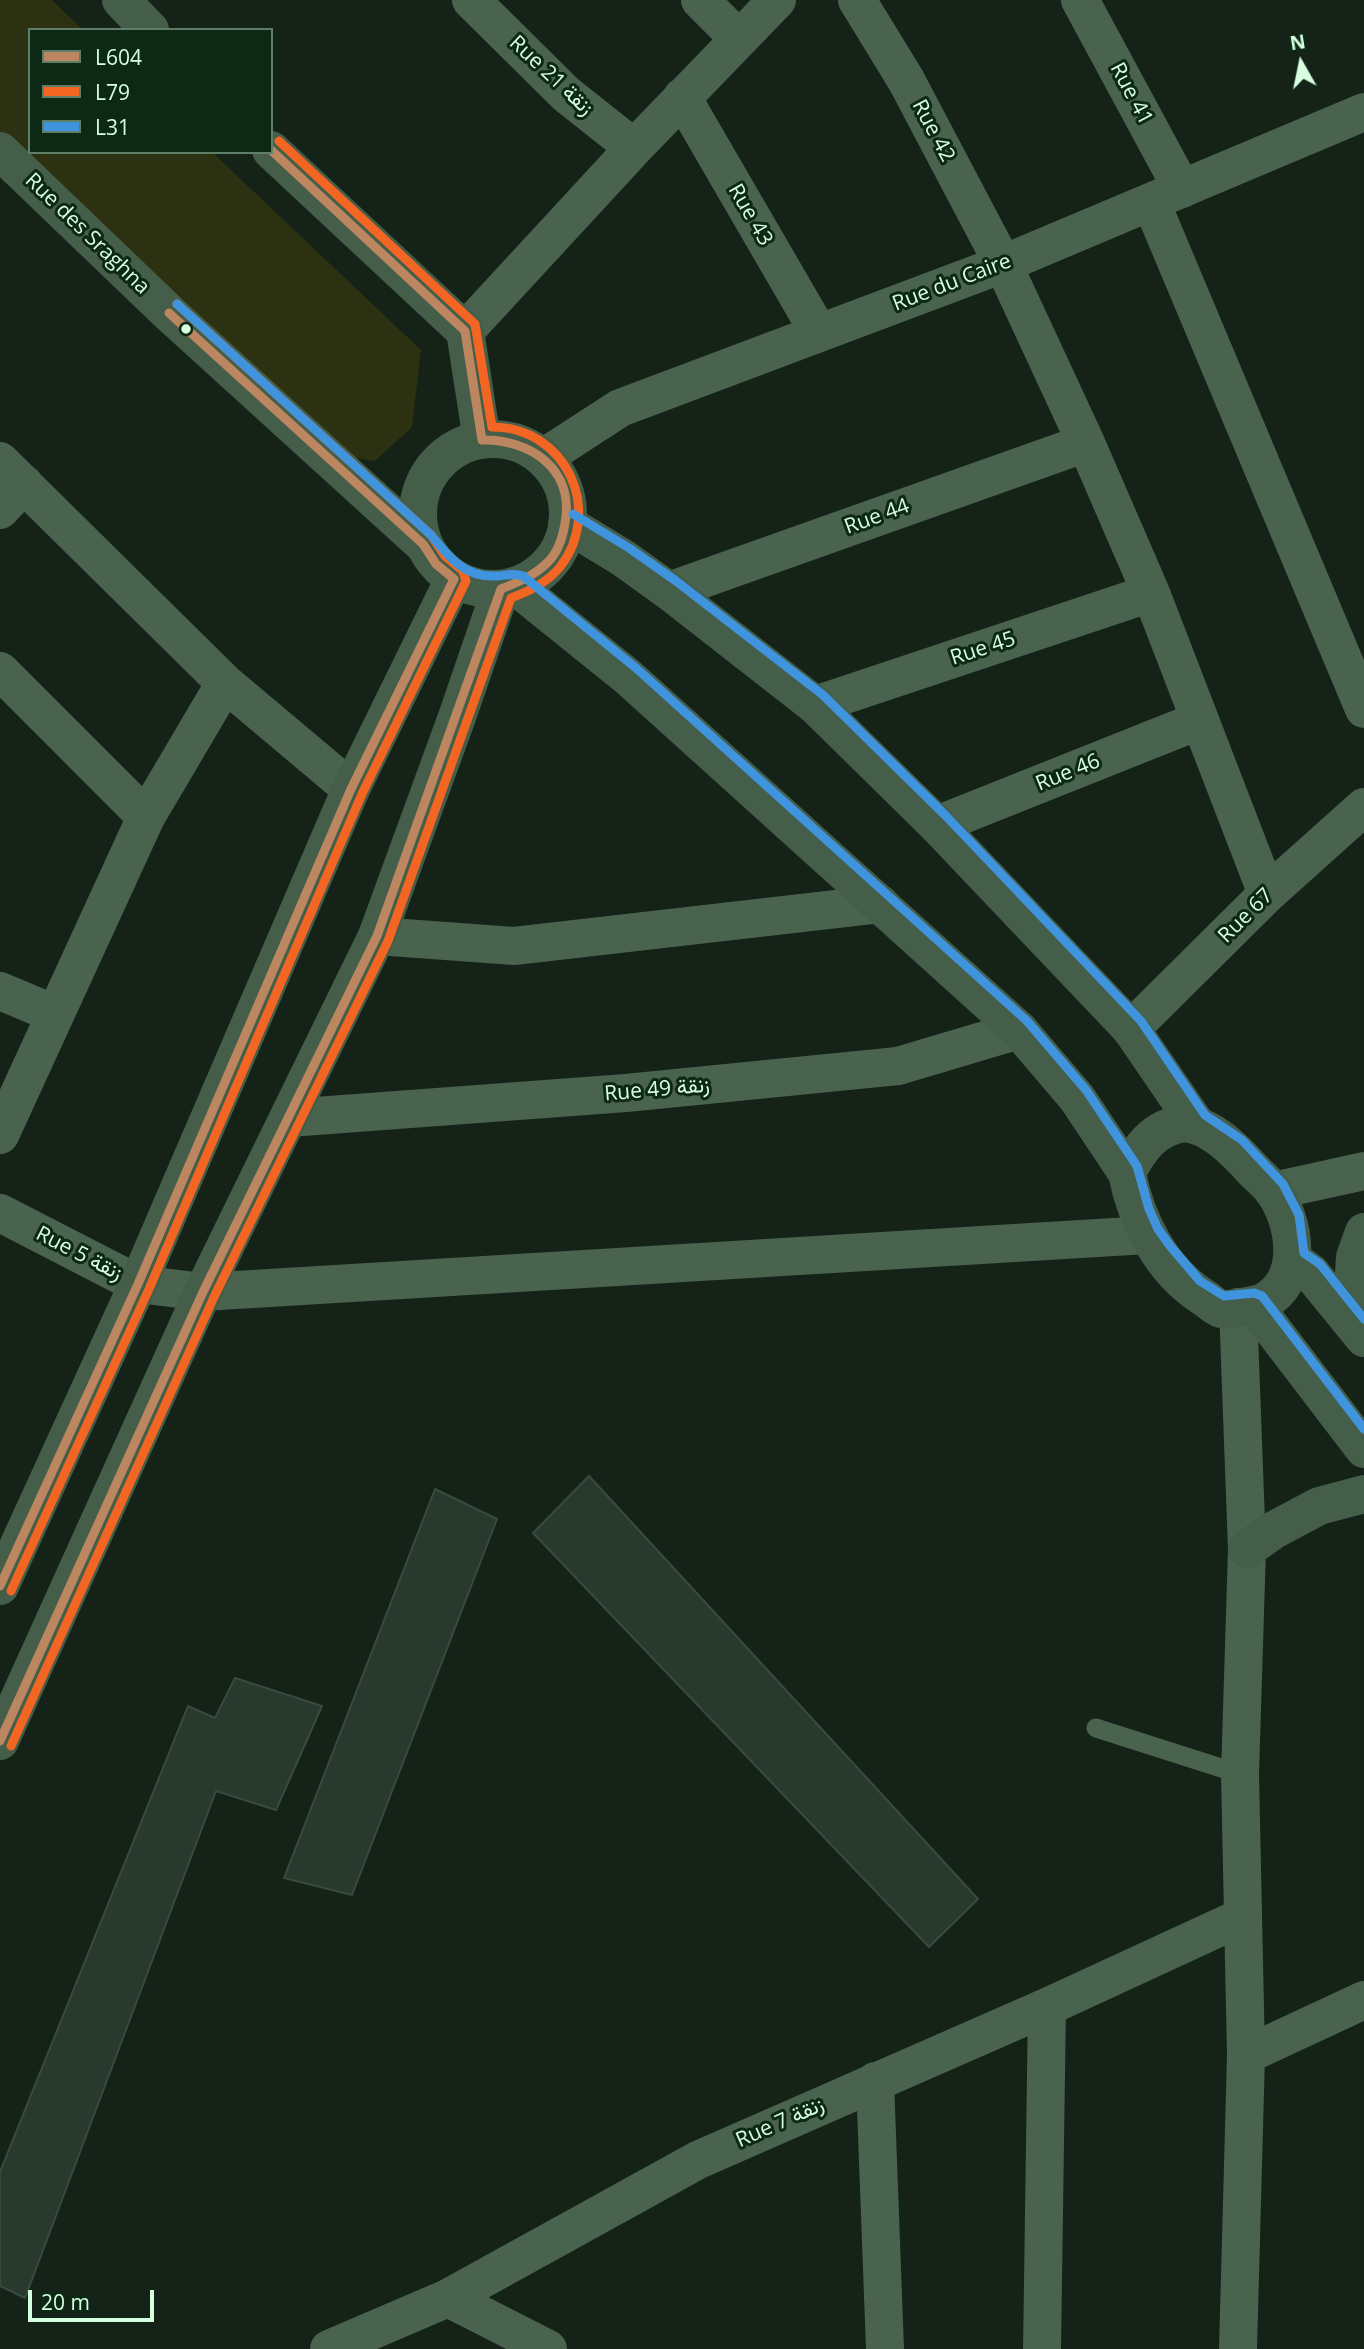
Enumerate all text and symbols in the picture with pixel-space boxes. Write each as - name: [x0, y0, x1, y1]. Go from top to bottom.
- legend: [28, 28, 273, 154]
- north arrow: [1266, 28, 1336, 98]
- text: N: [1288, 28, 1307, 56]
- street label: Rue 21 زنقة: [504, 31, 598, 121]
- text: L604: [95, 43, 142, 71]
- street label: Rue 41: [1104, 58, 1158, 130]
- text: L79: [95, 78, 130, 106]
- street label: Rue 42: [906, 95, 960, 167]
- text: L31: [95, 113, 130, 141]
- street label: Rue des Sraghna: [19, 168, 155, 300]
- street label: Rue 43: [722, 180, 778, 250]
- street label: Rue du Caire: [889, 249, 1015, 317]
- unlabelled marker: [179, 322, 193, 336]
- street label: Rue 44: [841, 494, 913, 540]
- street label: Rue 45: [947, 627, 1019, 671]
- street label: Rue 46: [1032, 749, 1104, 797]
- street label: Rue 67: [1213, 883, 1279, 949]
- street label: Rue 49 زنقة: [603, 1073, 711, 1107]
- street label: Rue 5 زنقة: [32, 1222, 126, 1286]
- street label: Rue 7 زنقة: [732, 2092, 828, 2154]
- scale bar: [32, 2276, 158, 2320]
- text: 20 m: [41, 2288, 90, 2316]

